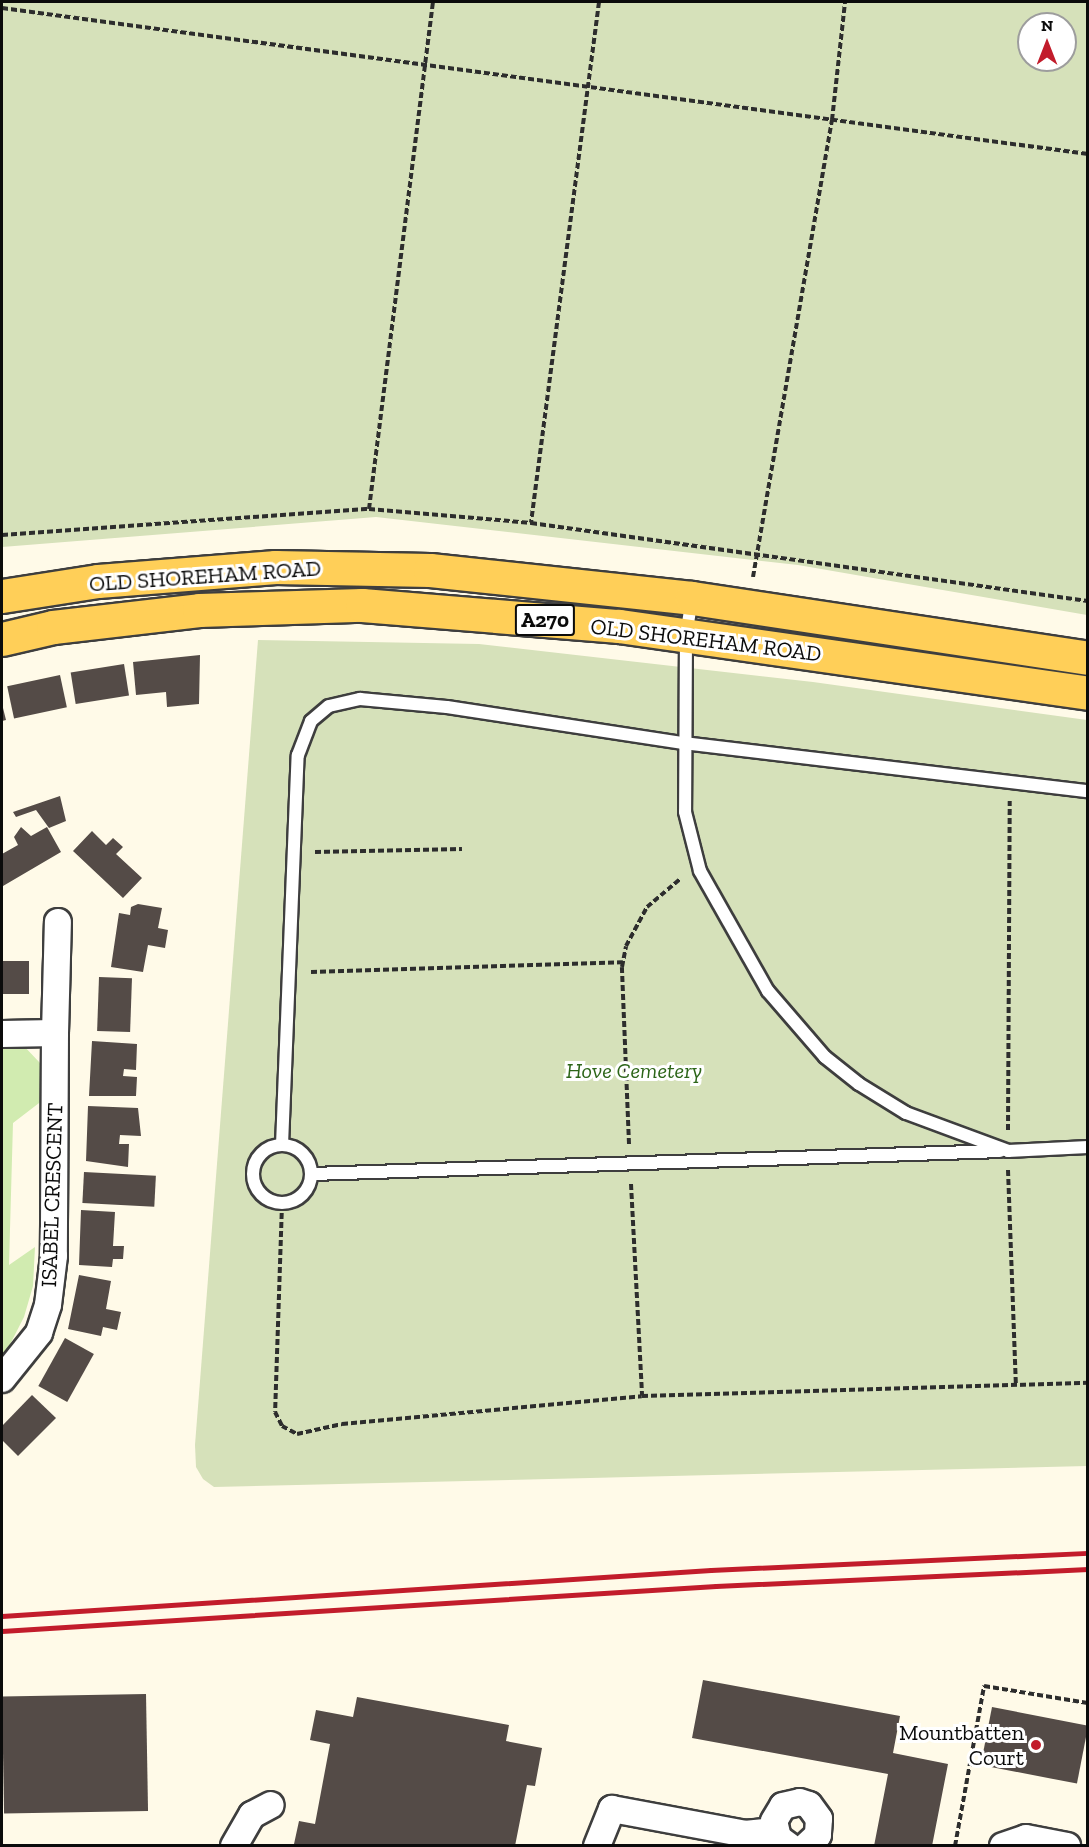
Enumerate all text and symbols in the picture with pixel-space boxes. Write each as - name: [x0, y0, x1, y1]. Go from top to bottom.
- north arrow: [1017, 12, 1077, 72]
- text: N: [1041, 16, 1053, 35]
- street label: OLD SHOREHAM ROAD: [88, 555, 322, 597]
- road number: A270: [514, 602, 576, 638]
- street label: OLD SHOREHAM ROAD: [589, 613, 823, 667]
- park label: Hove Cemetery: [566, 1058, 702, 1084]
- street label: ISABEL CRESCENT: [36, 1102, 68, 1288]
- place label: Mountbatten Court: [899, 1719, 1024, 1771]
- marker: Mountbatten Court: [1029, 1738, 1043, 1752]

